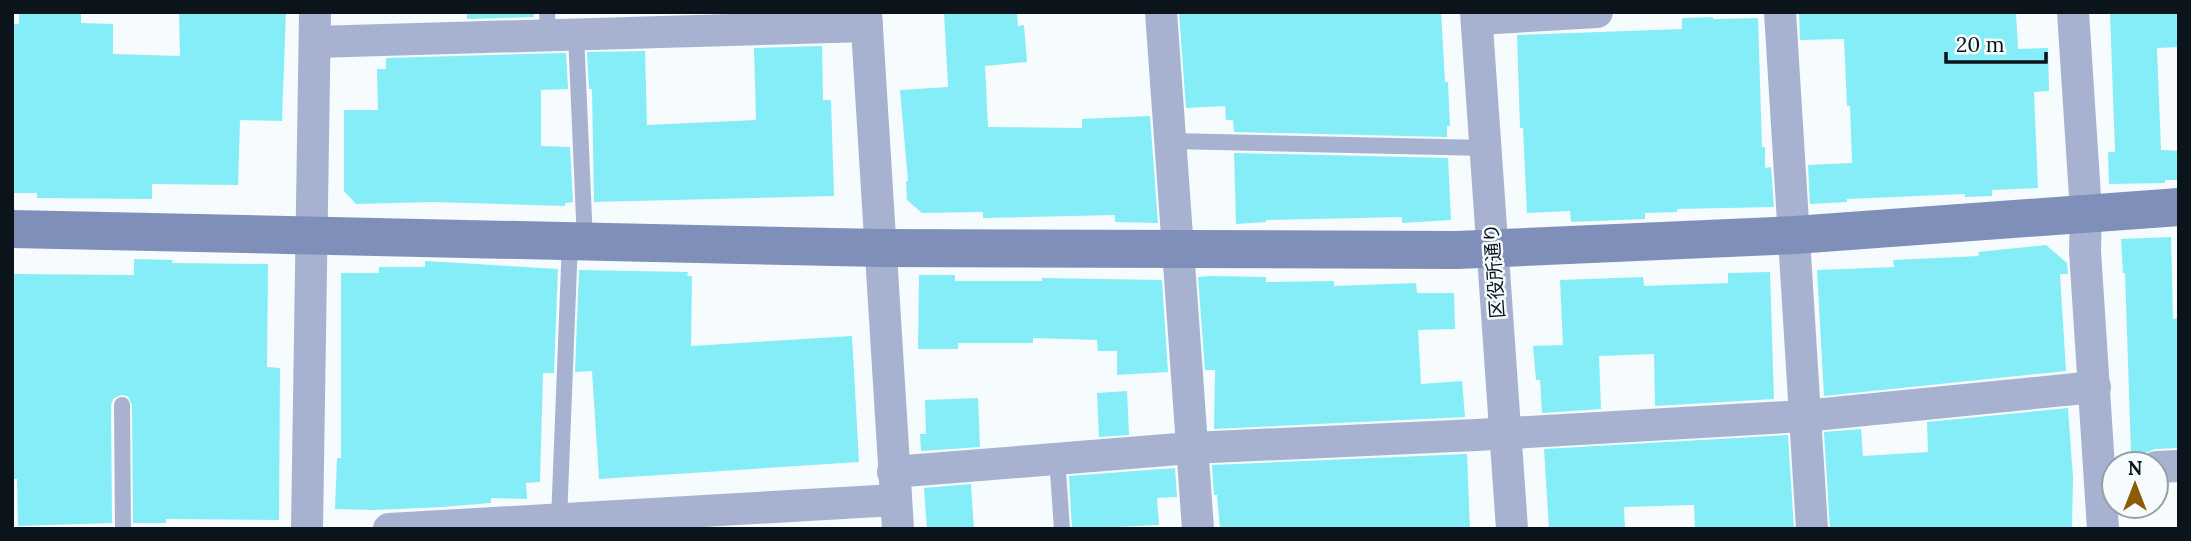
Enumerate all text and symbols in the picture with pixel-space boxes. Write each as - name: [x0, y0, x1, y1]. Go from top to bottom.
- scale bar: [1946, 21, 2046, 65]
- text: 20 m: [1956, 31, 2005, 58]
- street label: 区役所通り: [1479, 223, 1509, 319]
- north arrow: [2100, 450, 2170, 520]
- text: N: [2128, 456, 2143, 480]

